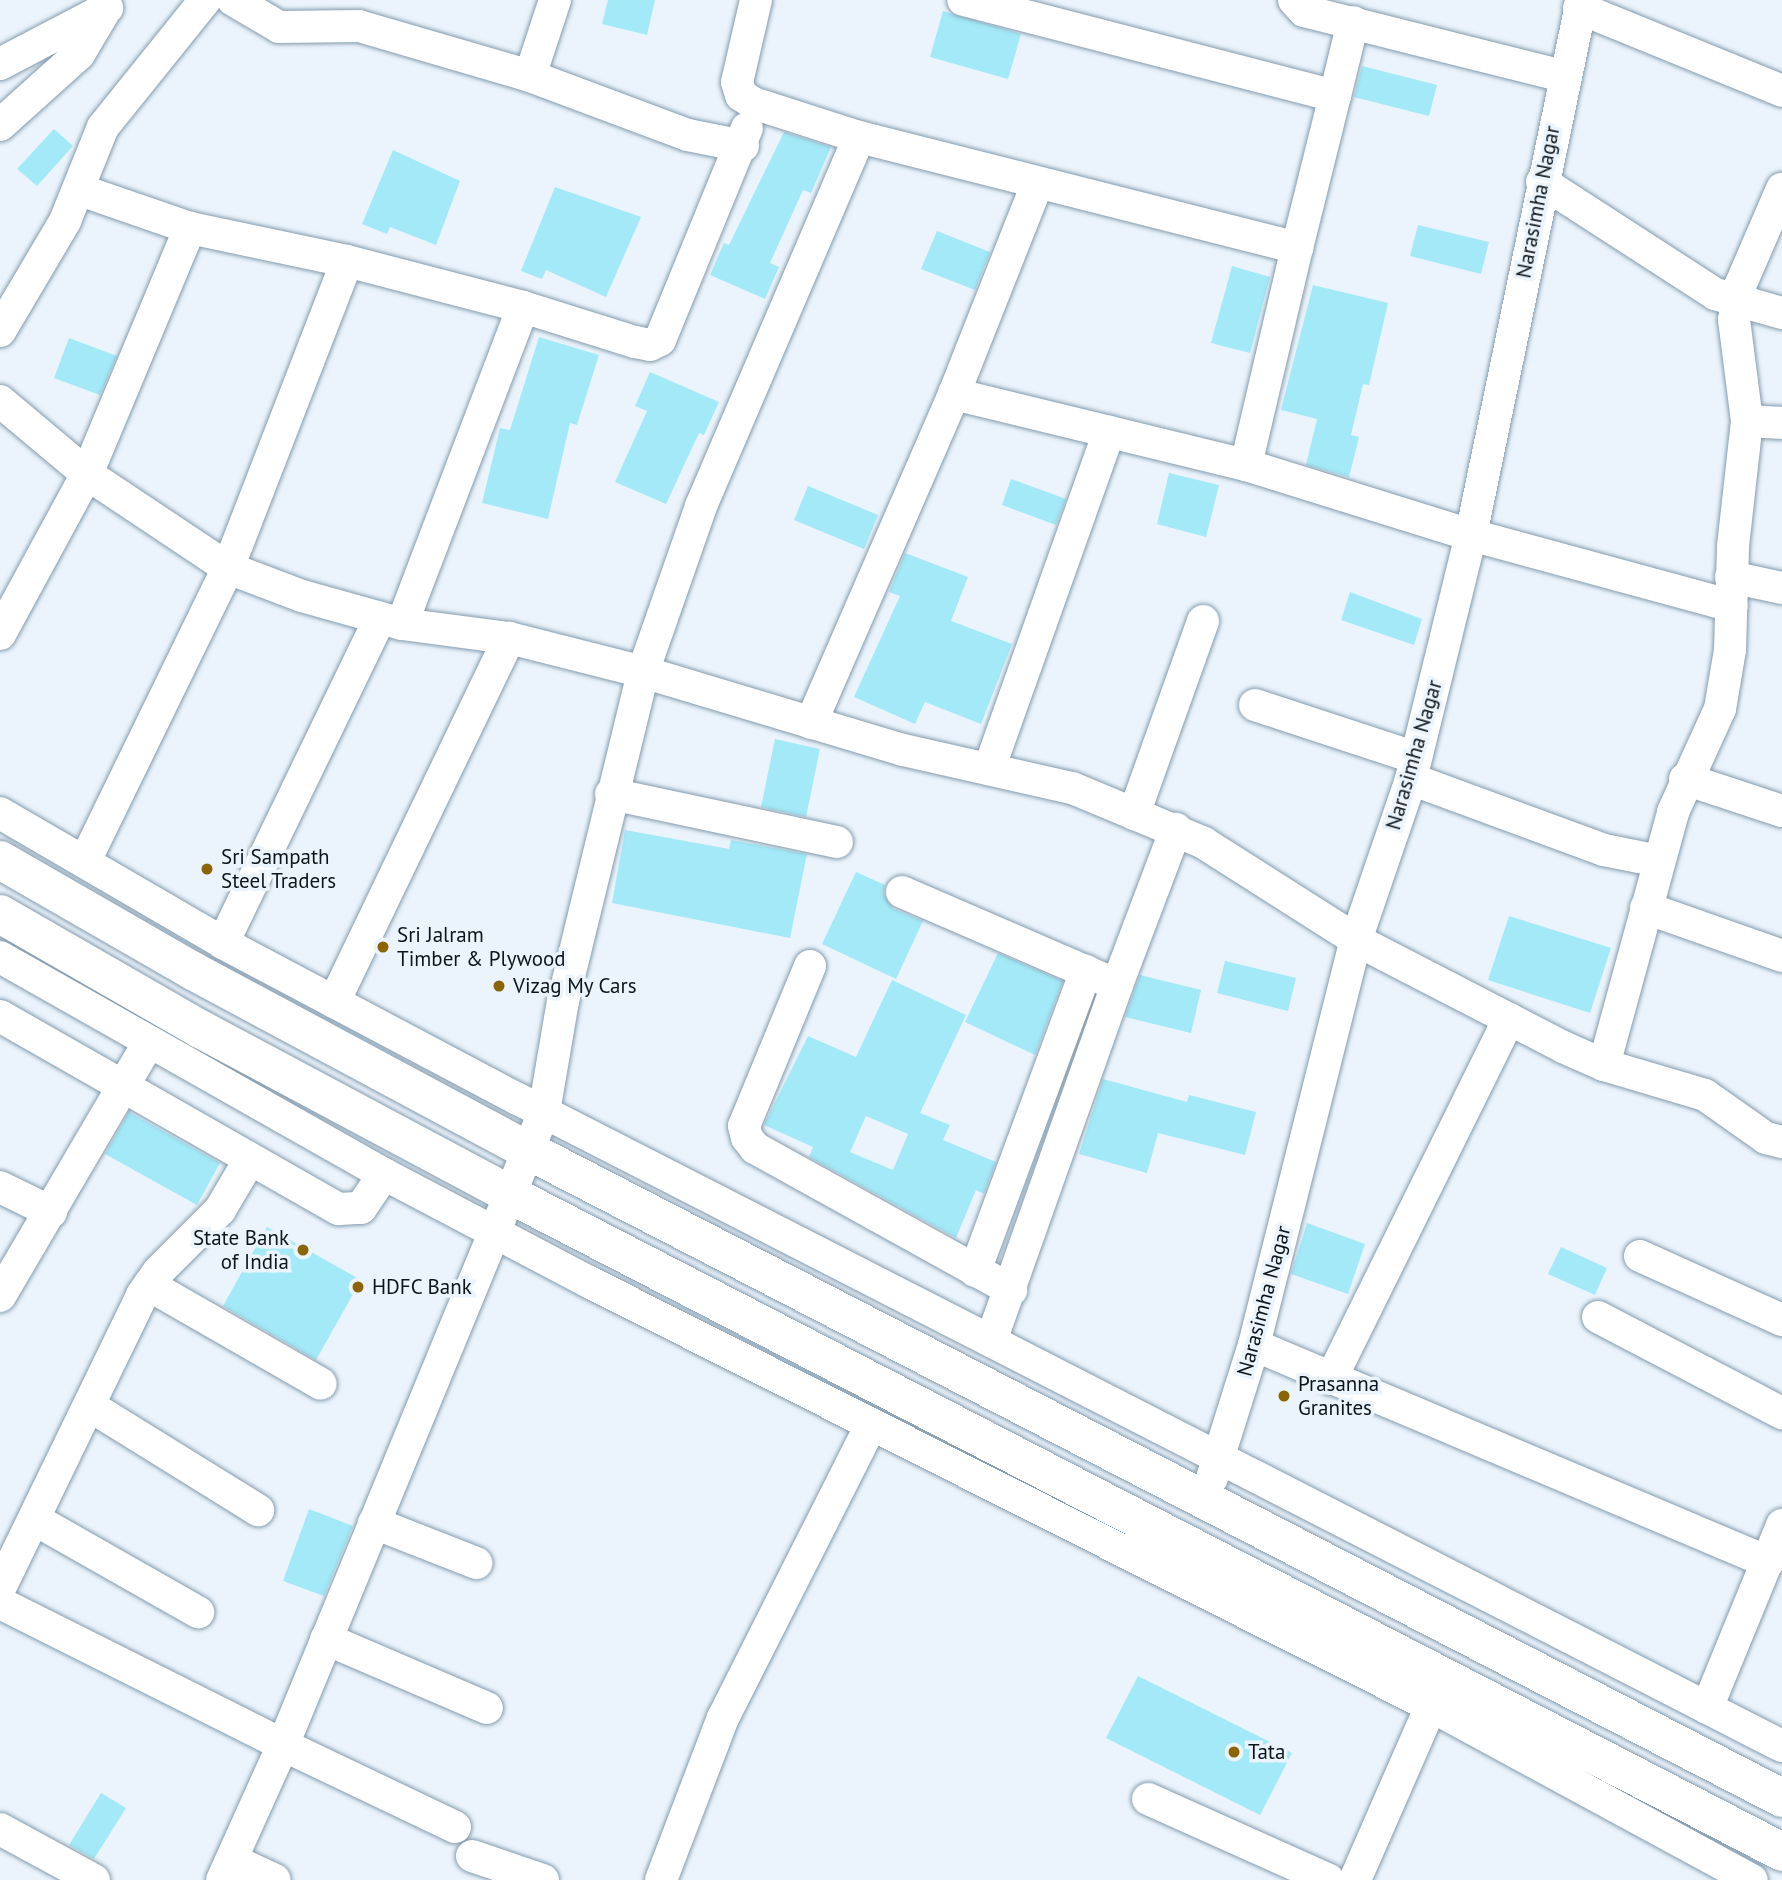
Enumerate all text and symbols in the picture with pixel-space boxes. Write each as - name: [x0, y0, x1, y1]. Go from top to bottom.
- street label: Narasimha Nagar: [1511, 124, 1565, 280]
- street label: Narasimha Nagar: [1381, 677, 1447, 833]
- place label: Sri Sampath Steel Traders: [221, 844, 337, 894]
- marker: Sri Sampath Steel Traders: [199, 861, 215, 877]
- place label: Sri Jalram Timber & Plywood: [397, 922, 566, 972]
- marker: Sri Jalram Timber & Plywood: [375, 939, 391, 955]
- place label: Vizag My Cars: [513, 973, 637, 999]
- marker: Vizag My Cars: [491, 978, 507, 994]
- street label: Narasimha Nagar: [1232, 1223, 1296, 1379]
- place label: State Bank of India: [193, 1225, 289, 1275]
- marker: State Bank of India: [295, 1242, 311, 1258]
- place label: HDFC Bank: [372, 1274, 473, 1300]
- marker: HDFC Bank: [350, 1279, 366, 1295]
- place label: Prasanna Granites: [1298, 1371, 1379, 1421]
- marker: Prasanna Granites: [1276, 1388, 1292, 1404]
- place label: Tata: [1248, 1739, 1285, 1765]
- marker: Tata: [1226, 1744, 1242, 1760]

